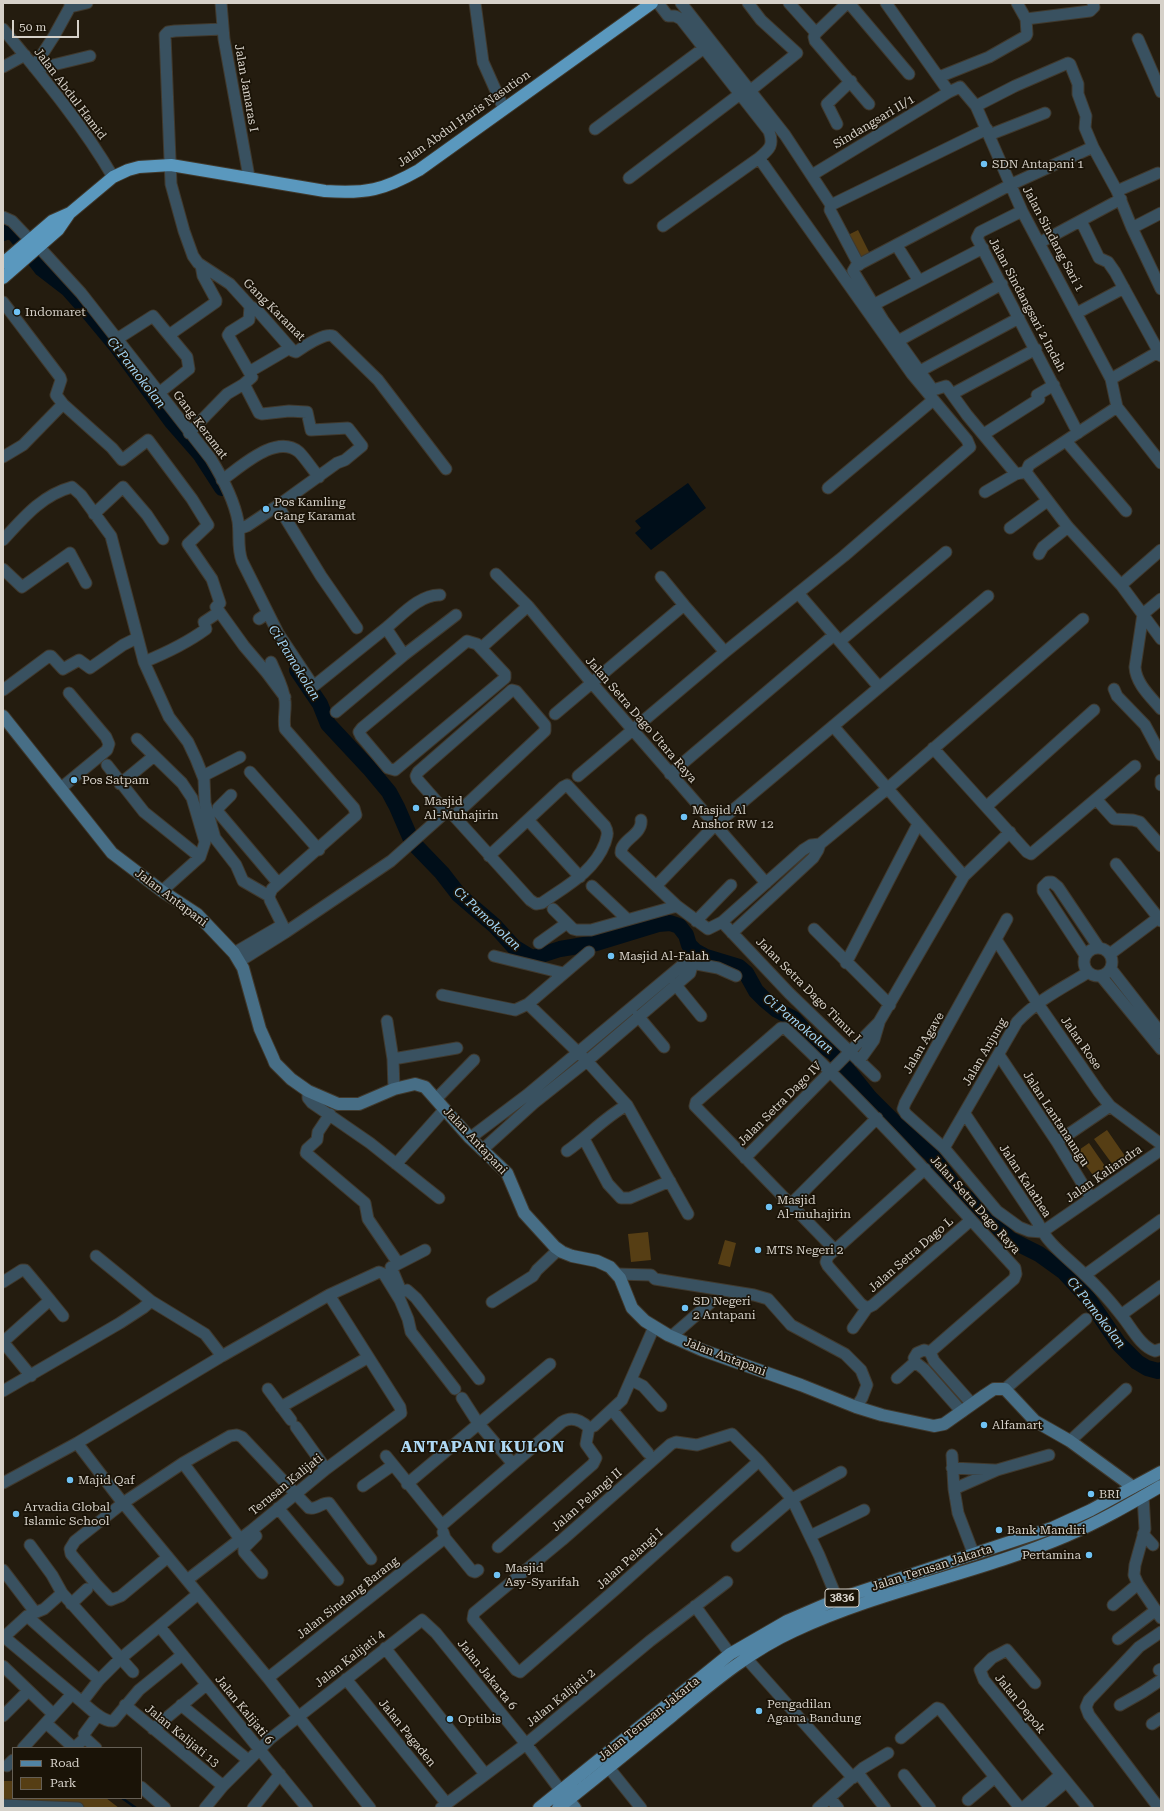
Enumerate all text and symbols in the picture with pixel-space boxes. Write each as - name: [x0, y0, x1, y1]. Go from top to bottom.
- scale bar: [14, 12, 81, 38]
- text: 50 m: [19, 20, 46, 34]
- street label: Jalan Jamaras I: [231, 43, 261, 133]
- street label: Jalan Abdul Hamid: [31, 45, 109, 143]
- street label: Jalan Abdul Haris Nasution: [395, 68, 533, 170]
- street label: Sindangsari II/1: [831, 92, 917, 152]
- place label: SDN Antapani 1: [992, 157, 1084, 171]
- marker: SDN Antapani 1: [979, 159, 989, 169]
- street label: Jalan Sindang Sari 1: [1019, 184, 1087, 294]
- street label: Jalan Sindangsari 2 Indah: [986, 236, 1068, 374]
- street label: Gang Karamat: [240, 276, 308, 344]
- place label: Indomaret: [25, 305, 86, 319]
- marker: Indomaret: [12, 307, 22, 317]
- water label: Ci Pamokolan: [103, 334, 169, 412]
- street label: Gang Keramat: [170, 388, 230, 462]
- place label: Pos Kamling Gang Karamat: [274, 495, 356, 523]
- marker: Pos Kamling Gang Karamat: [261, 504, 271, 514]
- water label: Ci Pamokolan: [265, 622, 323, 704]
- street label: Jalan Setra Dago Utara Raya: [582, 654, 700, 786]
- place label: Pos Satpam: [82, 773, 149, 787]
- marker: Pos Satpam: [69, 775, 79, 785]
- place label: Masjid Al-Muhajirin: [424, 794, 499, 822]
- marker: Masjid Al-Muhajirin: [411, 803, 421, 813]
- place label: Masjid Al Anshor RW 12: [692, 803, 774, 831]
- marker: Masjid Al Anshor RW 12: [679, 812, 689, 822]
- street label: Jalan Antapani: [132, 866, 210, 930]
- water label: Ci Pamokolan: [450, 884, 524, 954]
- street label: Jalan Setra Dago Timur I: [753, 935, 863, 1045]
- place label: Masjid Al-Falah: [619, 949, 709, 963]
- marker: Masjid Al-Falah: [606, 951, 616, 961]
- water label: Ci Pamokolan: [760, 991, 836, 1057]
- street label: Jalan Agave: [901, 1010, 947, 1076]
- street label: Jalan Rose: [1057, 1014, 1105, 1072]
- street label: Jalan Anjung: [960, 1016, 1010, 1088]
- street label: Jalan Setra Dago IV: [735, 1059, 825, 1149]
- street label: Jalan Lantanaungu: [1020, 1069, 1092, 1169]
- street label: Jalan Antapani: [440, 1104, 510, 1178]
- street label: Jalan Kalathea: [996, 1142, 1054, 1220]
- street label: Jalan Kaliandra: [1063, 1142, 1145, 1206]
- street label: Jalan Setra Dago Raya: [927, 1153, 1023, 1257]
- place label: Masjid Al-muhajirin: [777, 1193, 851, 1221]
- marker: Masjid Al-muhajirin: [764, 1202, 774, 1212]
- street label: Jalan Setra Dago L: [866, 1214, 956, 1296]
- place label: MTS Negeri 2: [766, 1243, 844, 1257]
- marker: MTS Negeri 2: [753, 1245, 763, 1255]
- water label: Ci Pamokolan: [1063, 1274, 1129, 1352]
- place label: SD Negeri 2 Antapani: [693, 1294, 756, 1322]
- marker: SD Negeri 2 Antapani: [680, 1303, 690, 1313]
- street label: Jalan Antapani: [682, 1335, 768, 1379]
- place label: Alfamart: [992, 1418, 1042, 1432]
- marker: Alfamart: [979, 1420, 989, 1430]
- district label: ANTAPANI KULON: [401, 1437, 565, 1457]
- street label: Terusan Kalijati: [247, 1451, 325, 1519]
- street label: Jalan Pelangi II: [549, 1466, 625, 1534]
- place label: Majid Qaf: [78, 1473, 135, 1487]
- marker: Majid Qaf: [65, 1475, 75, 1485]
- place label: BRI: [1099, 1487, 1120, 1501]
- marker: BRI: [1086, 1489, 1096, 1499]
- place label: Arvadia Global Islamic School: [24, 1500, 110, 1528]
- marker: Arvadia Global Islamic School: [11, 1509, 21, 1519]
- place label: Bank Mandiri: [1007, 1523, 1086, 1537]
- marker: Bank Mandiri: [994, 1525, 1004, 1535]
- street label: Jalan Pelangi I: [594, 1526, 666, 1592]
- street label: Jalan Terusan Jakarta: [870, 1542, 994, 1594]
- place label: Pertamina: [1022, 1548, 1081, 1562]
- marker: Pertamina: [1084, 1550, 1094, 1560]
- street label: Jalan Sindang Barang: [294, 1554, 402, 1642]
- place label: Masjid Asy-Syarifah: [505, 1561, 579, 1589]
- marker: Masjid Asy-Syarifah: [492, 1570, 502, 1580]
- road number: 3836: [825, 1589, 859, 1607]
- street label: Jalan Kalijati 4: [312, 1627, 388, 1691]
- street label: Jalan Jakarta 6: [454, 1637, 520, 1713]
- street label: Jalan Kalijati 2: [524, 1666, 598, 1730]
- street label: Jalan Depok: [992, 1671, 1048, 1737]
- street label: Jalan Kalijati 6: [212, 1673, 276, 1747]
- street label: Jalan Terusan Jakarta: [596, 1674, 702, 1764]
- street label: Jalan Pagaden: [375, 1696, 439, 1770]
- place label: Pengadilan Agama Bandung: [767, 1697, 861, 1725]
- street label: Jalan Kalijati 13: [142, 1702, 222, 1770]
- marker: Pengadilan Agama Bandung: [754, 1706, 764, 1716]
- place label: Optibis: [458, 1712, 501, 1726]
- marker: Optibis: [445, 1714, 455, 1724]
- legend: [12, 1747, 142, 1799]
- text: Road: [50, 1756, 79, 1770]
- text: Park: [50, 1776, 76, 1790]

